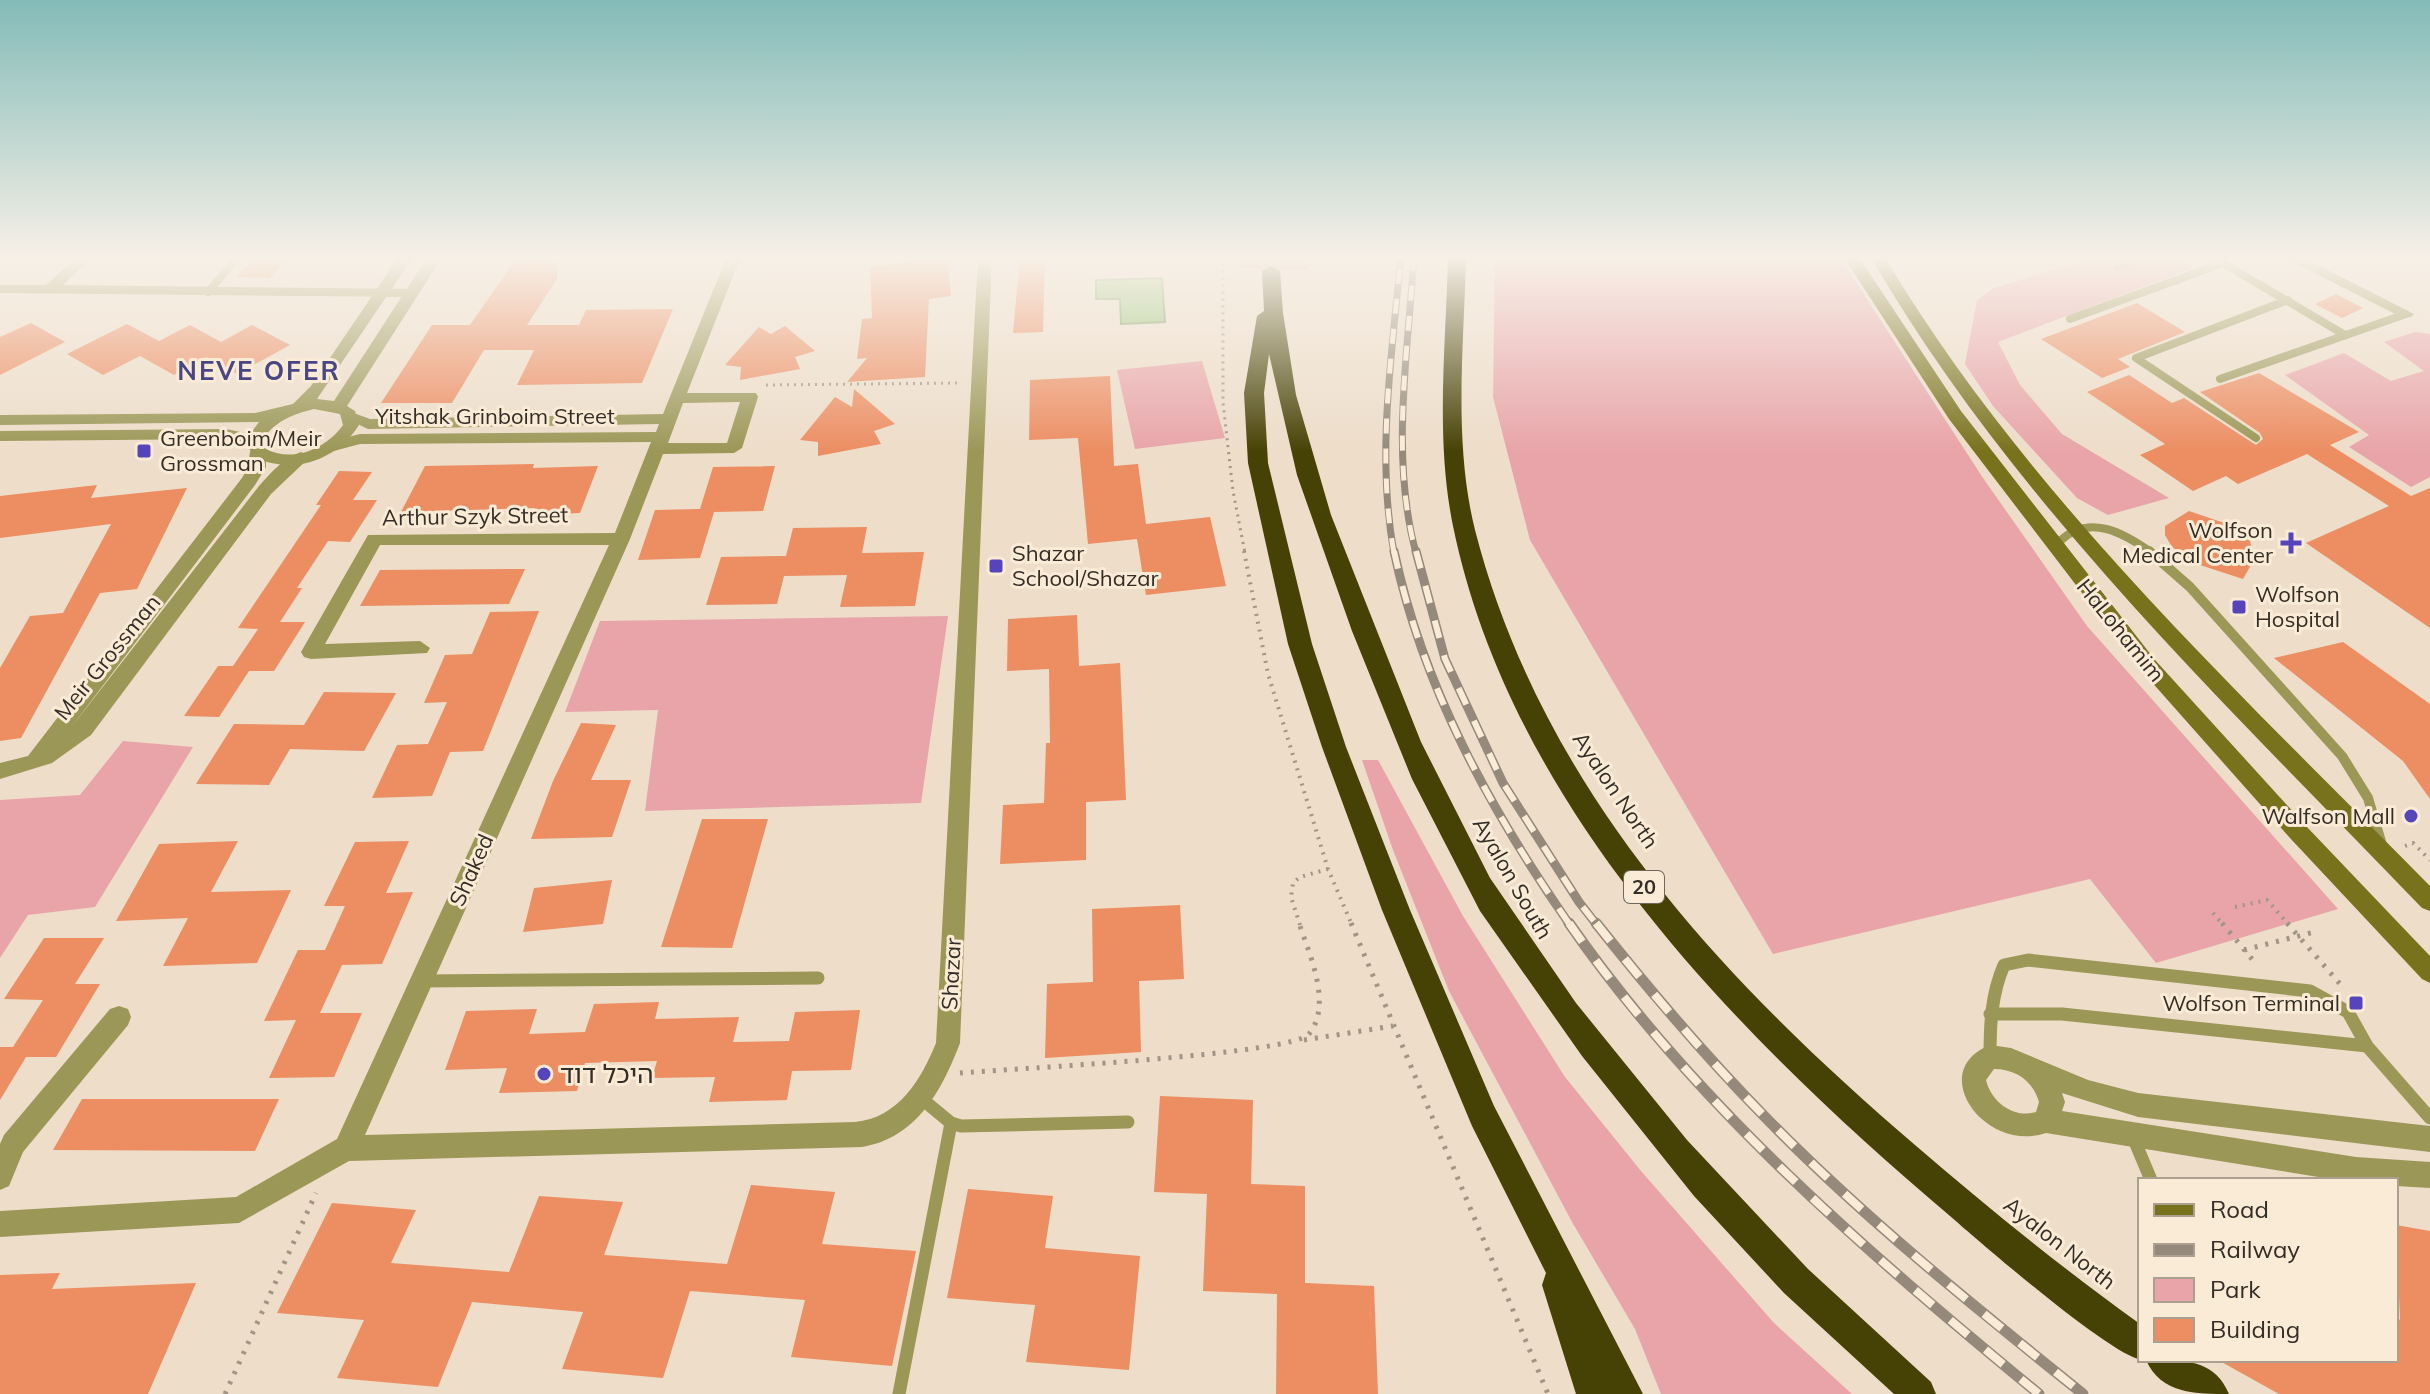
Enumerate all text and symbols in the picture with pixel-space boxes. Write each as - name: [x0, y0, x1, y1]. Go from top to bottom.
- district label: NEVE OFER: [177, 354, 341, 387]
- street label: Yitshak Grinboim Street: [374, 402, 615, 430]
- place label: Greenboim/Meir Grossman: [160, 424, 321, 477]
- marker: Greenboim/Meir Grossman: [135, 442, 153, 460]
- street label: Arthur Szyk Street: [382, 500, 569, 532]
- place label: Wolfson Medical Center: [2122, 516, 2273, 569]
- marker: Wolfson Medical Center: [2280, 532, 2302, 554]
- place label: Shazar School/Shazar: [1012, 539, 1158, 592]
- marker: Shazar School/Shazar: [987, 557, 1005, 575]
- street label: HaLohamim: [2071, 573, 2171, 687]
- place label: Wolfson Hospital: [2255, 580, 2340, 633]
- street label: Meir Grossman: [48, 589, 166, 725]
- marker: Wolfson Hospital: [2230, 598, 2248, 616]
- street label: Ayalon North: [1567, 726, 1665, 854]
- place label: Walfson Mall: [2261, 802, 2395, 830]
- marker: Walfson Mall: [2402, 807, 2420, 825]
- street label: Ayalon South: [1467, 812, 1559, 944]
- street label: Shaked: [443, 830, 499, 910]
- road number: 20: [1624, 871, 1664, 903]
- street label: Shazar: [935, 937, 967, 1011]
- place label: Wolfson Terminal: [2162, 989, 2340, 1017]
- marker: Wolfson Terminal: [2347, 994, 2365, 1012]
- place label: היכל דוד: [560, 1057, 654, 1090]
- marker: היכל דוד: [535, 1065, 553, 1083]
- legend: [2138, 1178, 2398, 1362]
- street label: Ayalon North: [1998, 1190, 2122, 1296]
- text: Road: [2210, 1194, 2269, 1224]
- text: Railway: [2210, 1234, 2300, 1264]
- text: Park: [2210, 1274, 2261, 1304]
- text: Building: [2210, 1314, 2300, 1344]

